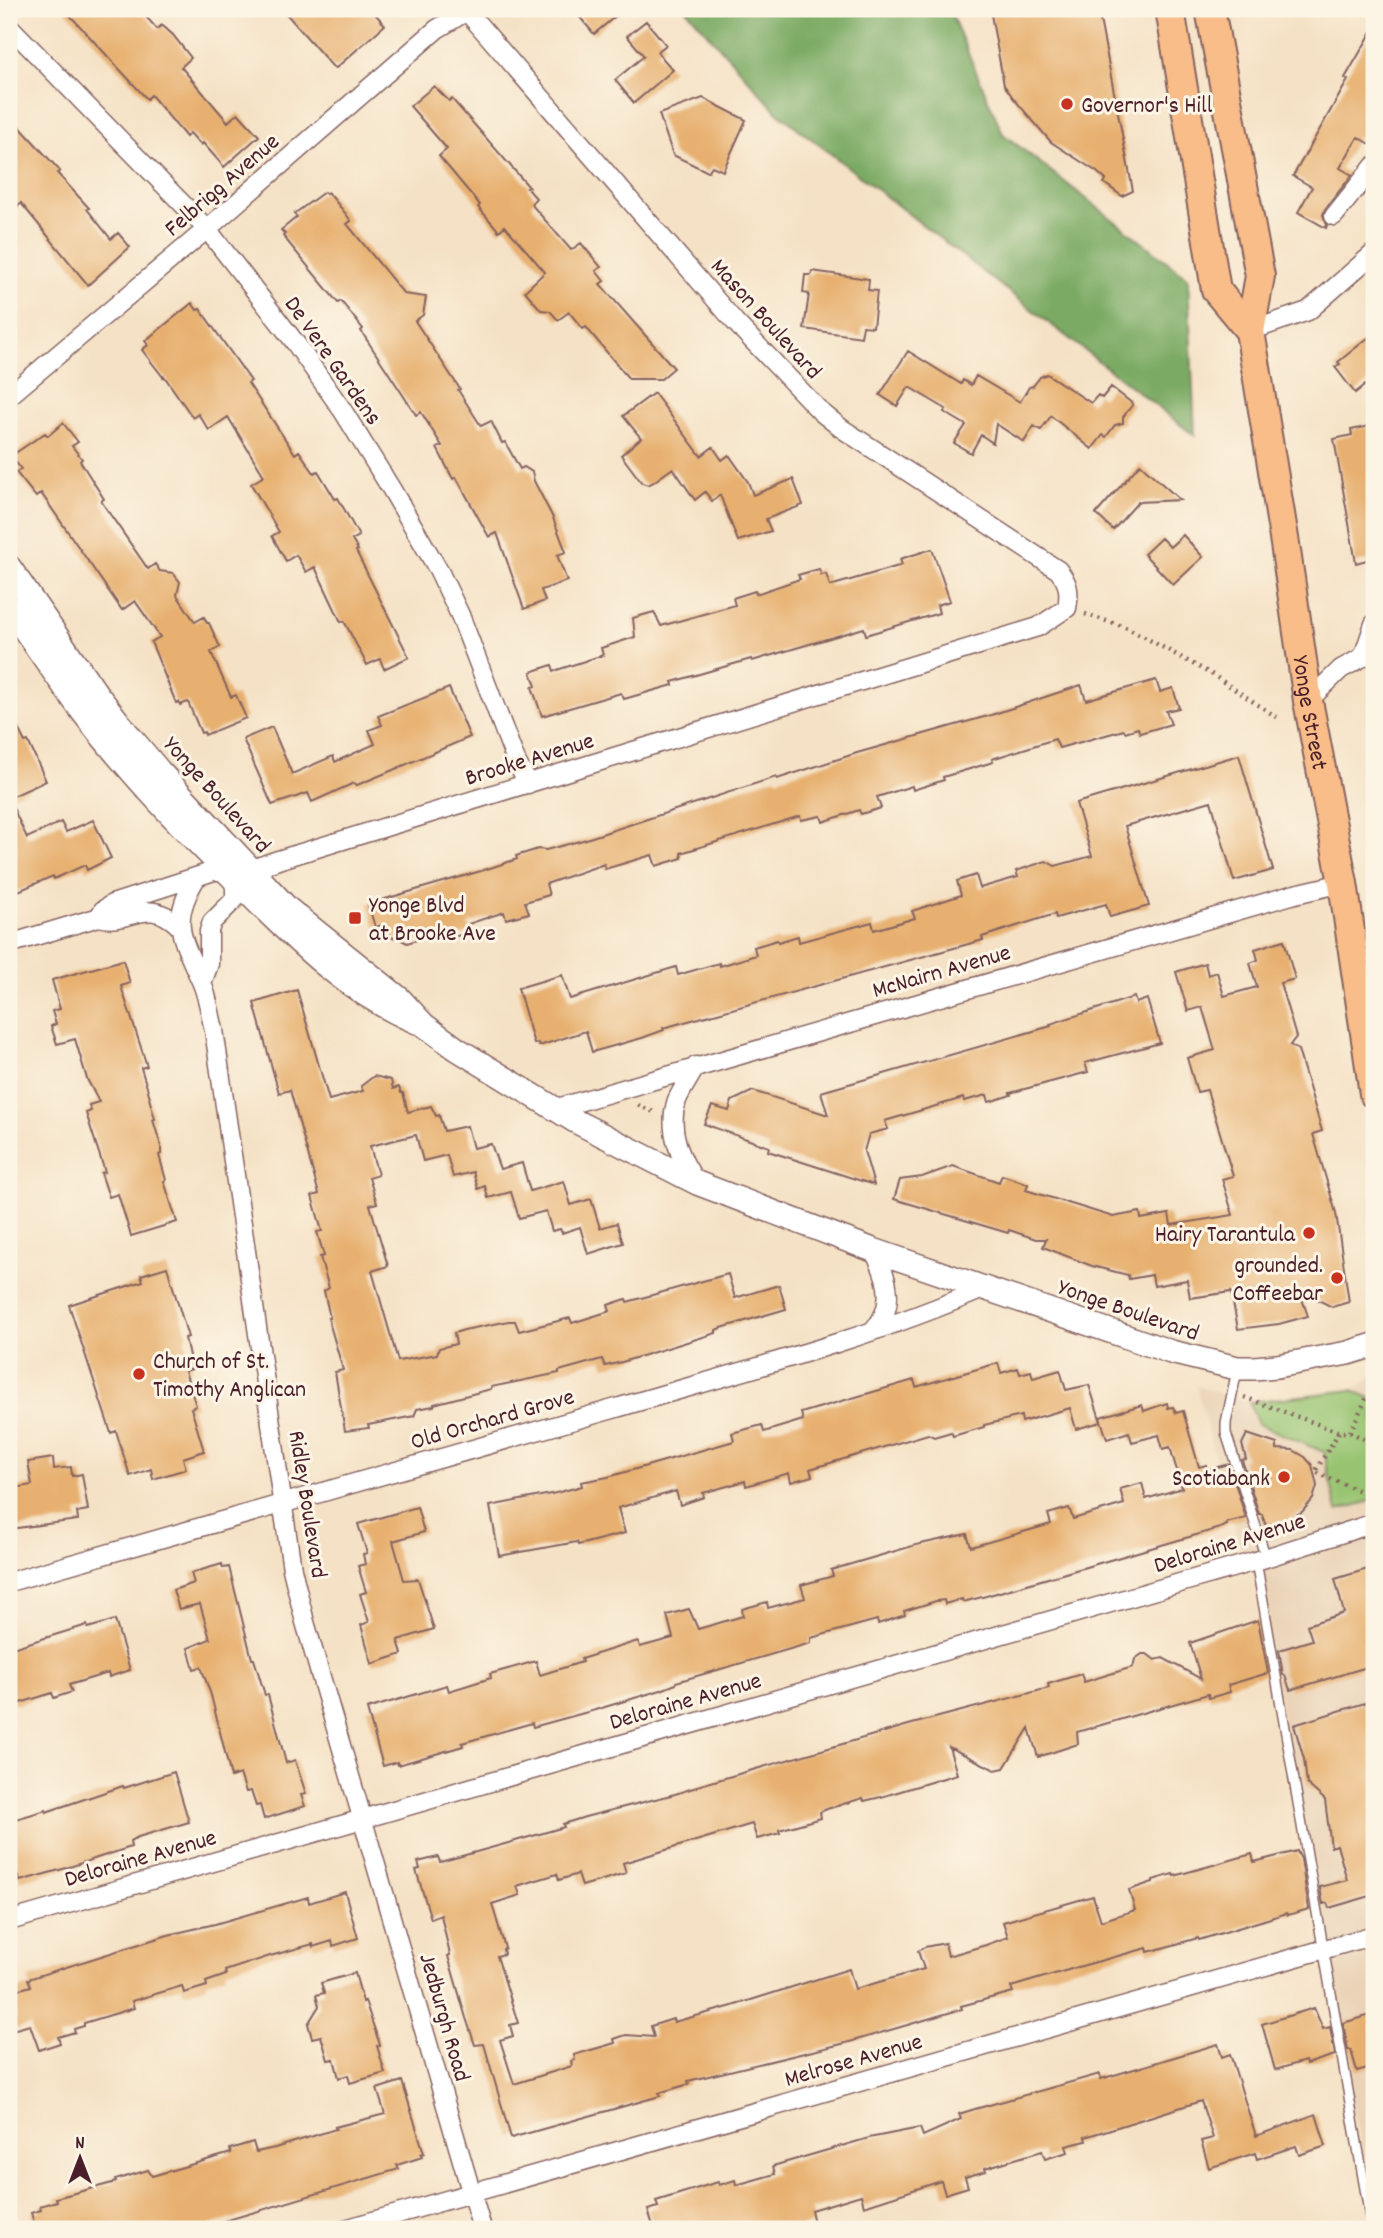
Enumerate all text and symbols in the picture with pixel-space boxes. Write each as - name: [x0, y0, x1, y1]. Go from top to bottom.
- place label: Governor's Hill: [1081, 90, 1213, 124]
- marker: Governor's Hill: [1059, 96, 1075, 112]
- street label: Felbrigg Avenue: [158, 127, 288, 246]
- street label: Mason Boulevard: [701, 252, 829, 388]
- street label: De Vere Gardens: [274, 290, 389, 433]
- street label: Yonge Street: [1282, 654, 1335, 773]
- street label: Brooke Avenue: [461, 725, 599, 797]
- street label: Yonge Boulevard: [154, 730, 278, 862]
- place label: Yonge Blvd at Brooke Ave: [369, 890, 496, 952]
- marker: Yonge Blvd at Brooke Ave: [347, 910, 363, 926]
- street label: McNairn Avenue: [869, 937, 1015, 1009]
- place label: Hairy Tarantula: [1155, 1219, 1296, 1253]
- marker: Hairy Tarantula: [1301, 1225, 1317, 1241]
- place label: grounded. Coffeebar: [1233, 1250, 1323, 1312]
- marker: grounded. Coffeebar: [1329, 1270, 1345, 1286]
- street label: Yonge Boulevard: [1053, 1272, 1203, 1352]
- place label: Church of St. Timothy Anglican: [153, 1346, 306, 1408]
- marker: Church of St. Timothy Anglican: [131, 1366, 147, 1382]
- street label: Old Orchard Grove: [407, 1381, 579, 1460]
- street label: Ridley Boulevard: [278, 1428, 334, 1581]
- place label: Scotiabank: [1172, 1463, 1270, 1497]
- marker: Scotiabank: [1276, 1469, 1292, 1485]
- street label: Deloraine Avenue: [1150, 1506, 1310, 1584]
- street label: Deloraine Avenue: [606, 1665, 766, 1741]
- street label: Deloraine Avenue: [61, 1822, 221, 1898]
- street label: Jedburgh Road: [409, 1950, 478, 2086]
- street label: Melrose Avenue: [781, 2026, 927, 2098]
- north arrow: [46, 2122, 116, 2192]
- text: N: [75, 2131, 85, 2158]

